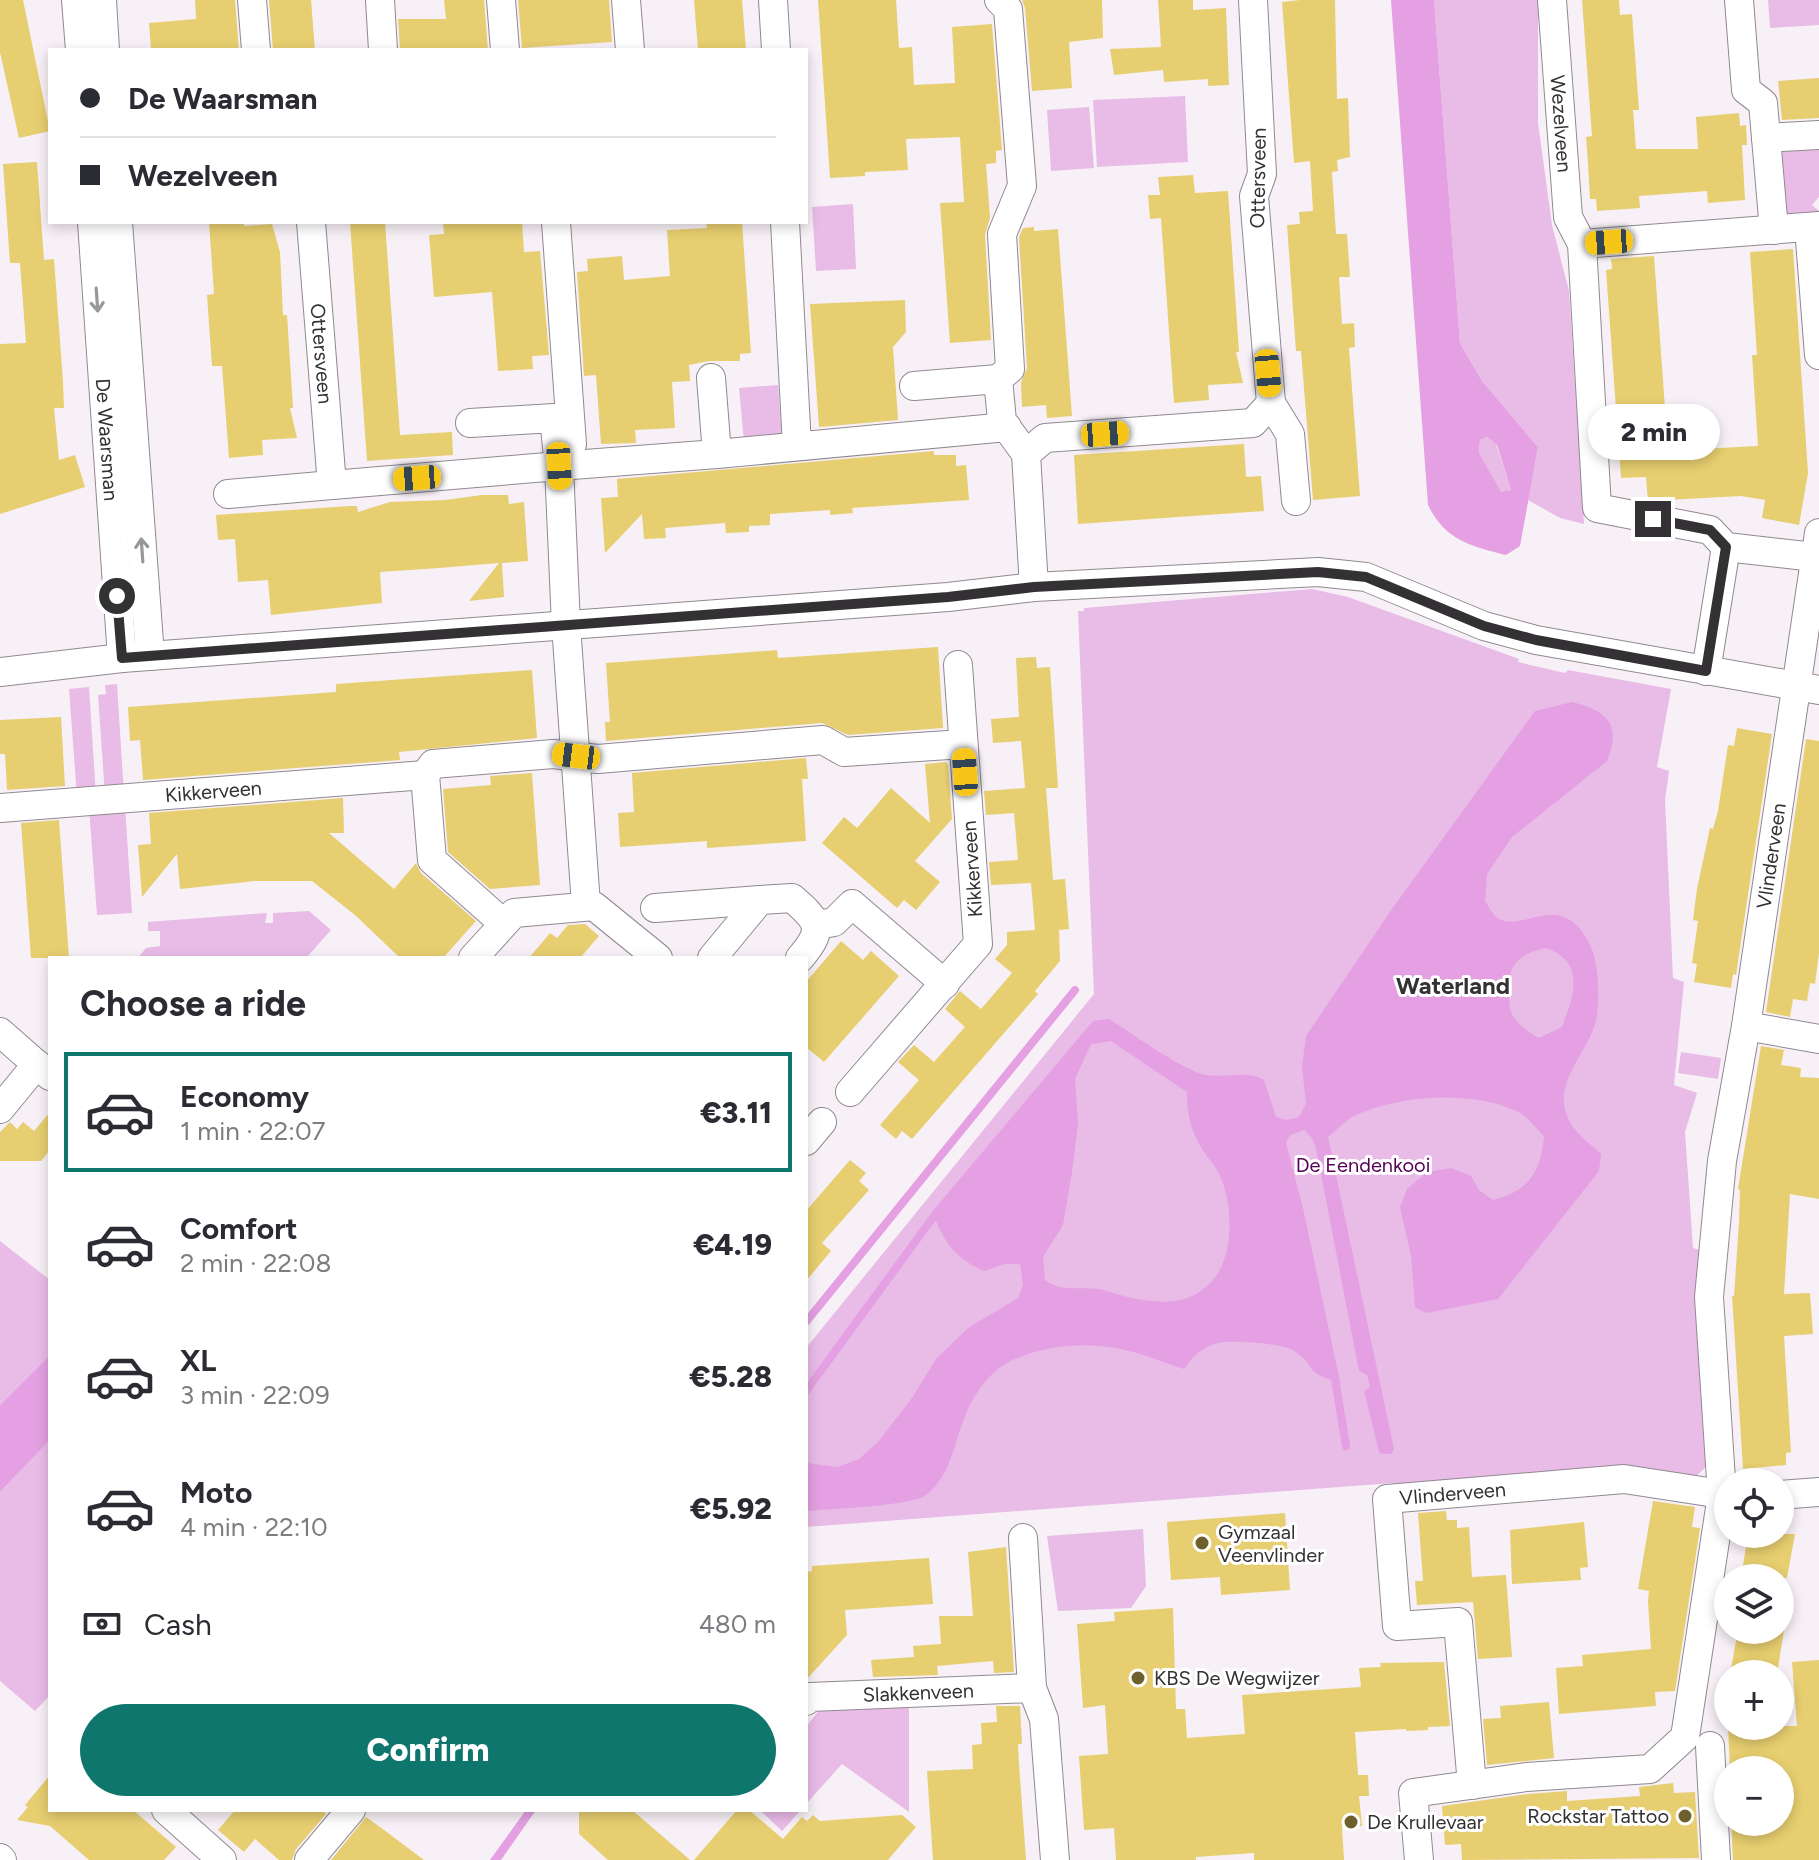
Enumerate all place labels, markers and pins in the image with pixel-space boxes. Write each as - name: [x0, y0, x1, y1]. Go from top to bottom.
- place label: Gymzaal Veenvlinder: [1218, 1520, 1324, 1567]
- marker: Gymzaal Veenvlinder: [1193, 1534, 1211, 1552]
- place label: KBS De Wegwijzer: [1154, 1666, 1320, 1690]
- marker: KBS De Wegwijzer: [1129, 1669, 1147, 1687]
- place label: Rockstar Tattoo: [1527, 1804, 1669, 1828]
- marker: Rockstar Tattoo: [1676, 1807, 1694, 1825]
- place label: De Krullevaar: [1367, 1810, 1484, 1834]
- marker: De Krullevaar: [1342, 1813, 1360, 1831]

